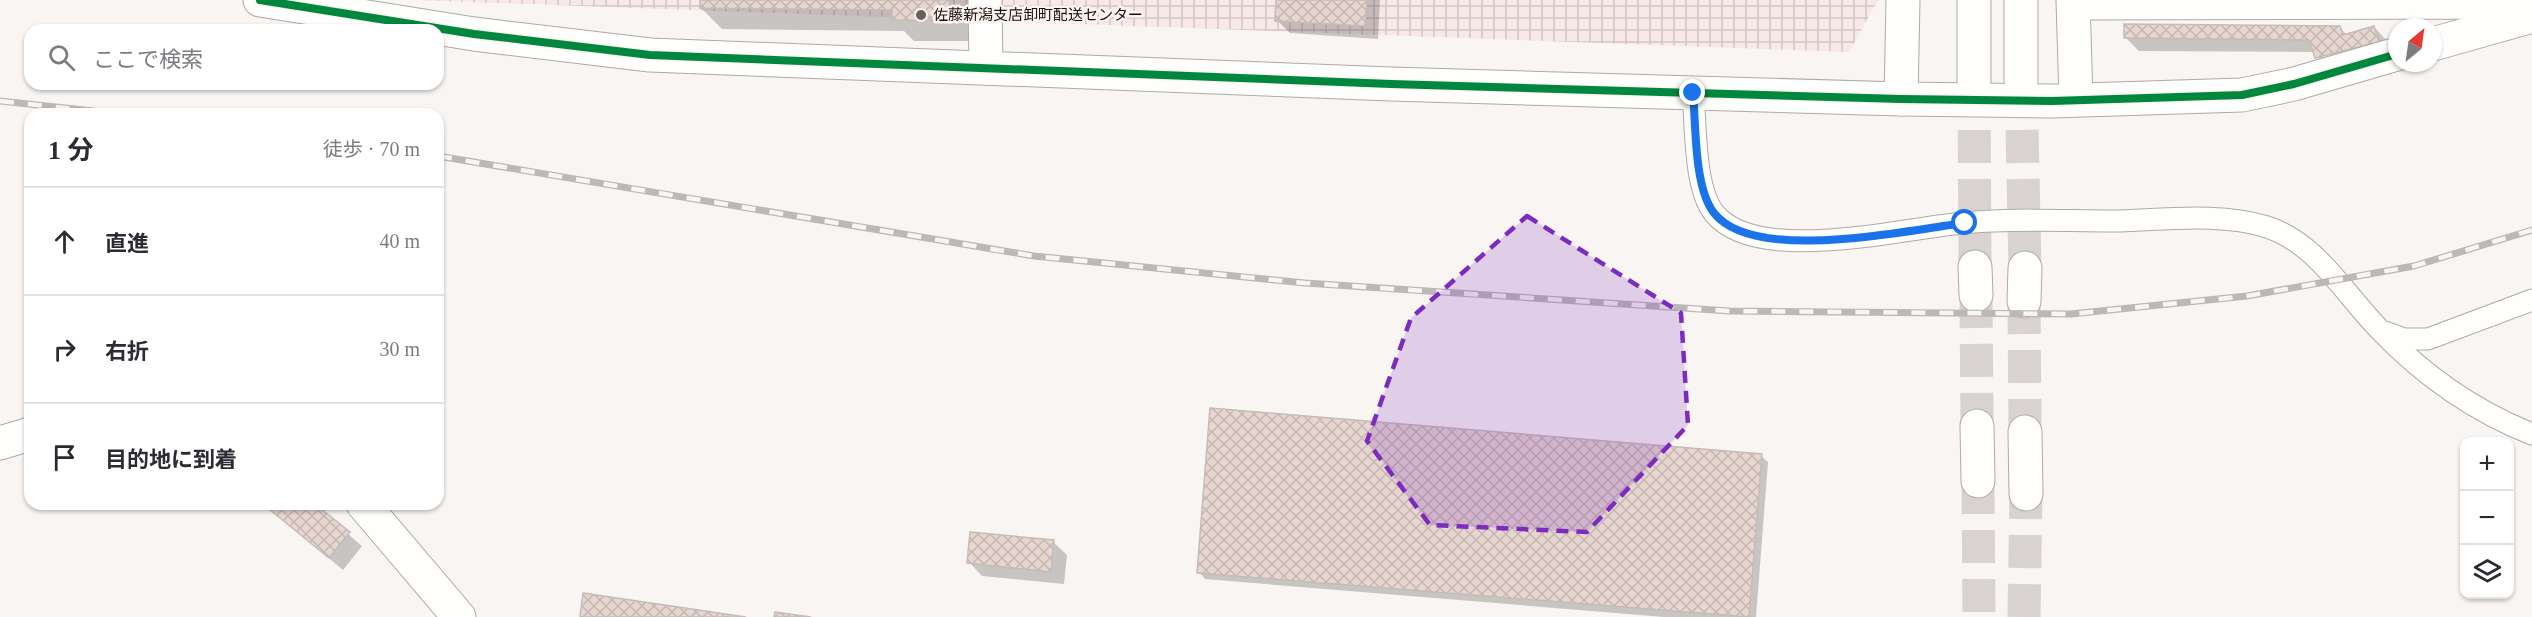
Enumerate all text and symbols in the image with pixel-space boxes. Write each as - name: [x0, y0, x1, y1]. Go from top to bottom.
- place label: 佐藤新潟支店卸町配送センター: [933, 7, 1143, 23]
- marker: 佐藤新潟支店卸町配送センター: [914, 8, 928, 22]
- north arrow: [2388, 18, 2442, 72]
- search box: [24, 24, 444, 90]
- icon: search: [45, 41, 78, 74]
- text: ここで検索: [93, 47, 203, 72]
- route end: [1679, 79, 1705, 105]
- text: 1 分: [48, 136, 94, 165]
- text: 徒歩 · 70 m: [323, 138, 420, 160]
- route start: [1951, 209, 1977, 235]
- icon: ahead: [48, 225, 81, 258]
- text: 40 m: [379, 230, 420, 252]
- text: 直進: [105, 231, 149, 256]
- icon: right: [48, 333, 81, 366]
- text: 30 m: [379, 338, 420, 360]
- text: 右折: [105, 339, 149, 364]
- map controls: [2460, 437, 2514, 599]
- button: +: [2460, 437, 2514, 491]
- icon: arrive: [48, 441, 81, 474]
- text: 目的地に到着: [105, 447, 237, 472]
- button: −: [2460, 491, 2514, 545]
- button: layers: [2460, 545, 2514, 599]

